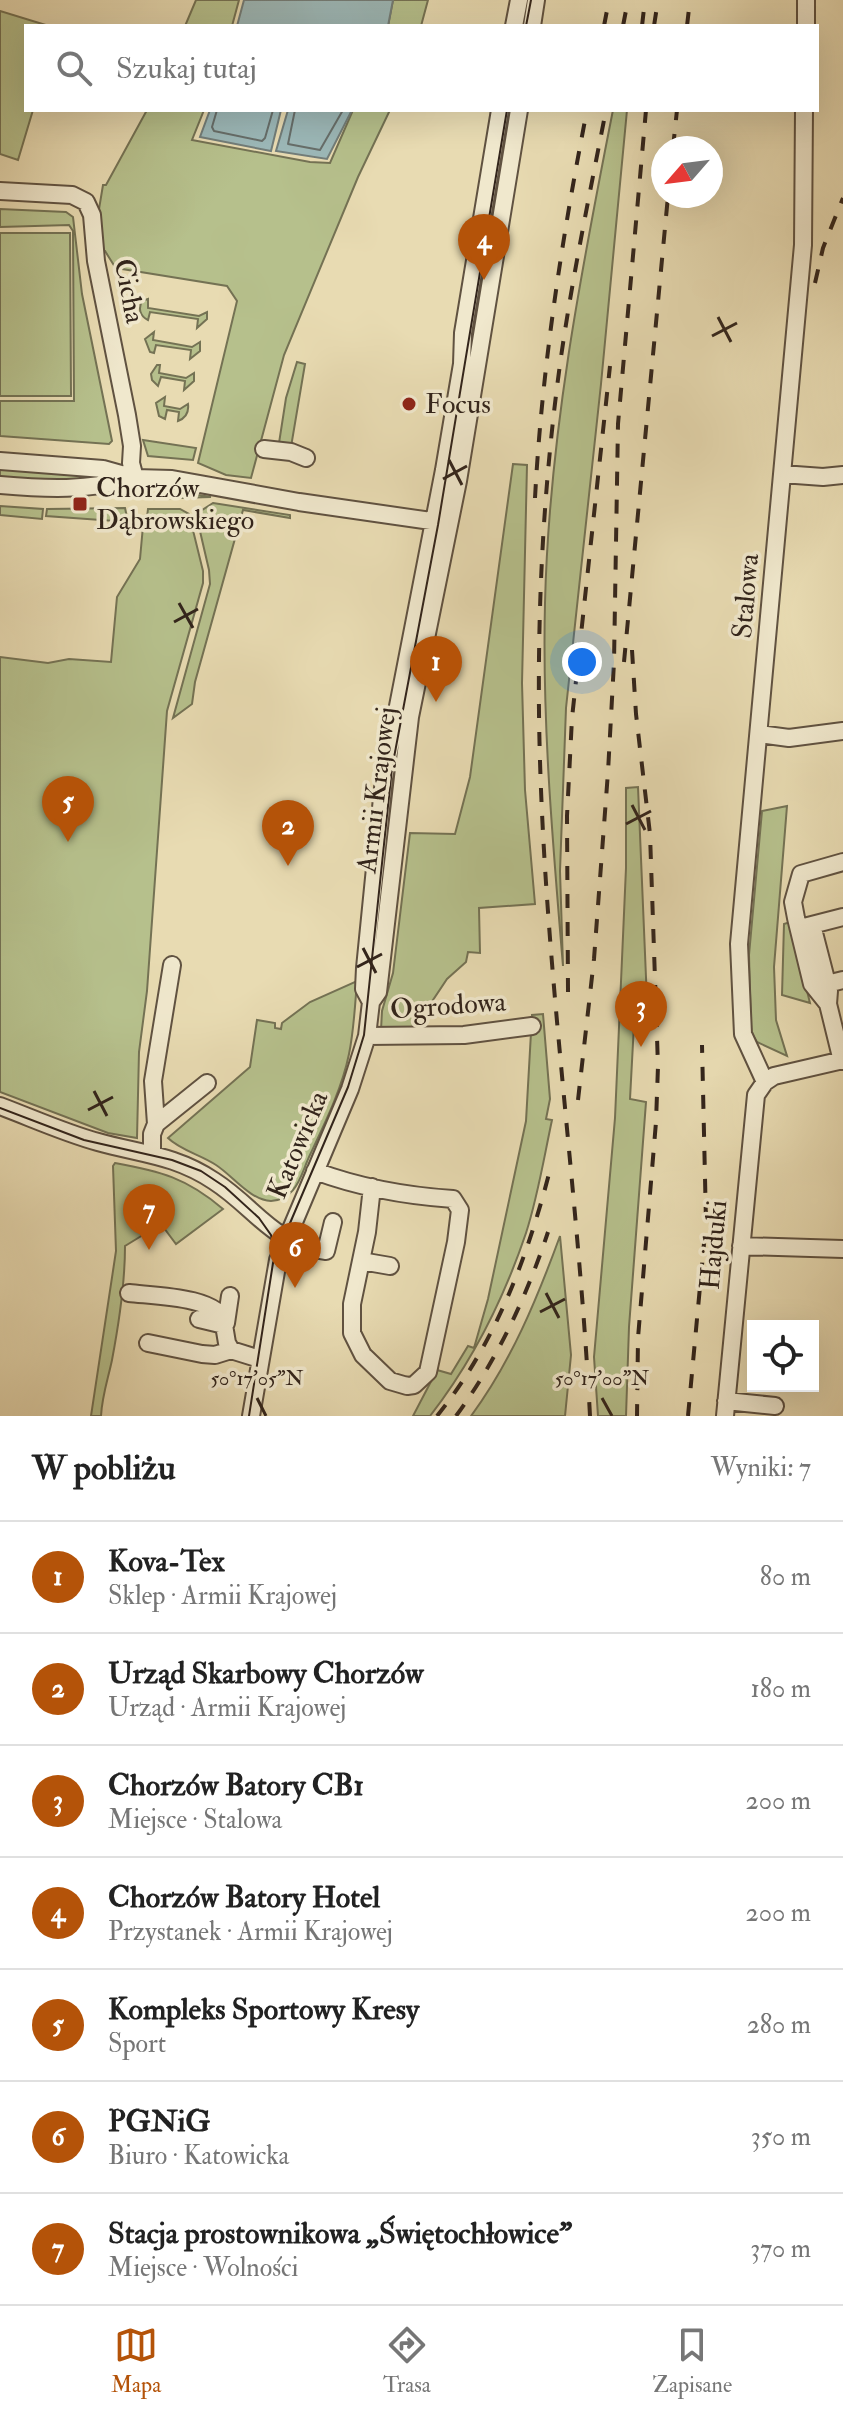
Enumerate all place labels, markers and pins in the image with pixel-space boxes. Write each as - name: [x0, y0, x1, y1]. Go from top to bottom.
- pin: 4: [458, 214, 510, 280]
- place label: Focus: [425, 387, 491, 422]
- marker: Focus: [400, 395, 418, 413]
- place label: Chorzów Dąbrowskiego: [96, 471, 254, 538]
- marker: Chorzów Dąbrowskiego: [71, 495, 89, 513]
- pin: 1: [410, 636, 462, 702]
- pin: 5: [42, 776, 94, 842]
- pin: 2: [262, 800, 314, 866]
- pin: 3: [615, 981, 667, 1047]
- pin: 7: [123, 1184, 175, 1250]
- pin: 6: [269, 1222, 321, 1288]

